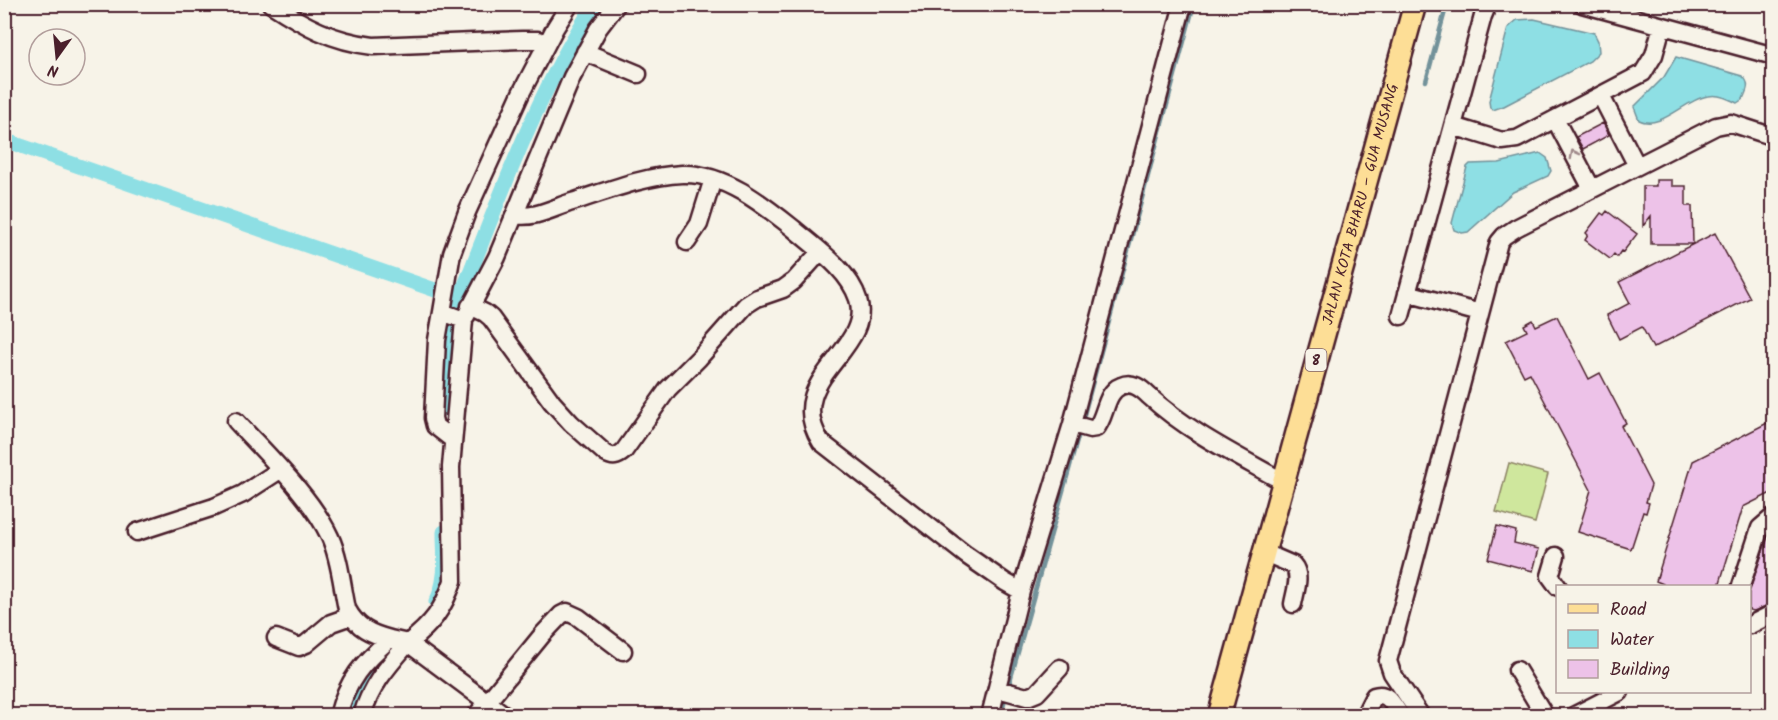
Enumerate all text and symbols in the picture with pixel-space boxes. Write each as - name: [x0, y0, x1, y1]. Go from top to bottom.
- north arrow: [27, 27, 87, 87]
- text: N: [45, 57, 62, 83]
- street label: JALAN KOTA BHARU – GUA MUSANG: [1316, 81, 1406, 328]
- one-way arrow: [1570, 150, 1581, 161]
- road number: 8: [1306, 349, 1326, 371]
- legend: [1556, 585, 1751, 693]
- text: Road: [1610, 596, 1647, 625]
- text: Water: [1610, 626, 1655, 655]
- text: Building: [1610, 656, 1670, 685]

